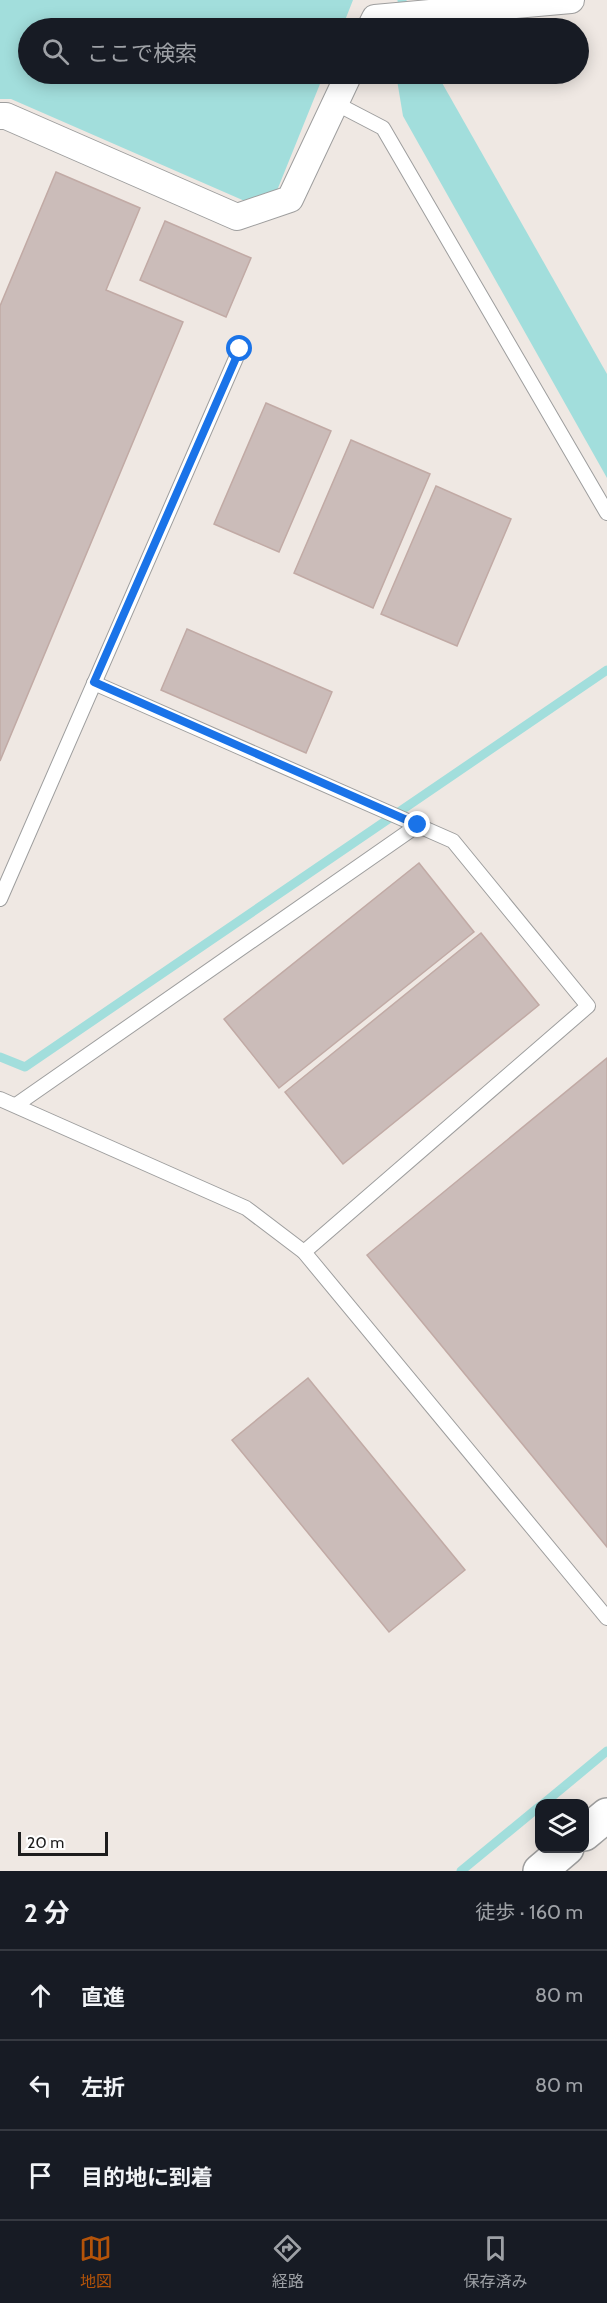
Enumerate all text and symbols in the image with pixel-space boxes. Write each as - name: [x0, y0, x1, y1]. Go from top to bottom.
- search box: [18, 18, 589, 84]
- icon: search: [39, 35, 72, 68]
- text: ここで検索: [87, 40, 197, 67]
- route start: [226, 335, 252, 361]
- route end: [404, 811, 430, 837]
- map controls: [535, 1799, 589, 1853]
- button: layers: [535, 1799, 589, 1853]
- scale bar: [18, 1829, 108, 1856]
- text: 20 m: [27, 1833, 64, 1852]
- text: 2 分: [24, 1897, 70, 1929]
- text: 徒歩 · 160 m: [475, 1900, 583, 1924]
- icon: ahead: [24, 1979, 57, 2012]
- text: 80 m: [535, 1983, 583, 2007]
- text: 直進: [81, 1984, 125, 2011]
- icon: left: [24, 2069, 57, 2102]
- text: 80 m: [535, 2073, 583, 2097]
- text: 左折: [81, 2074, 125, 2101]
- icon: arrive: [24, 2159, 57, 2192]
- text: 目的地に到着: [81, 2164, 213, 2191]
- tab: 地図: [79, 2232, 112, 2292]
- tab: 経路: [271, 2232, 304, 2292]
- tab: 保存済み: [463, 2232, 527, 2292]

